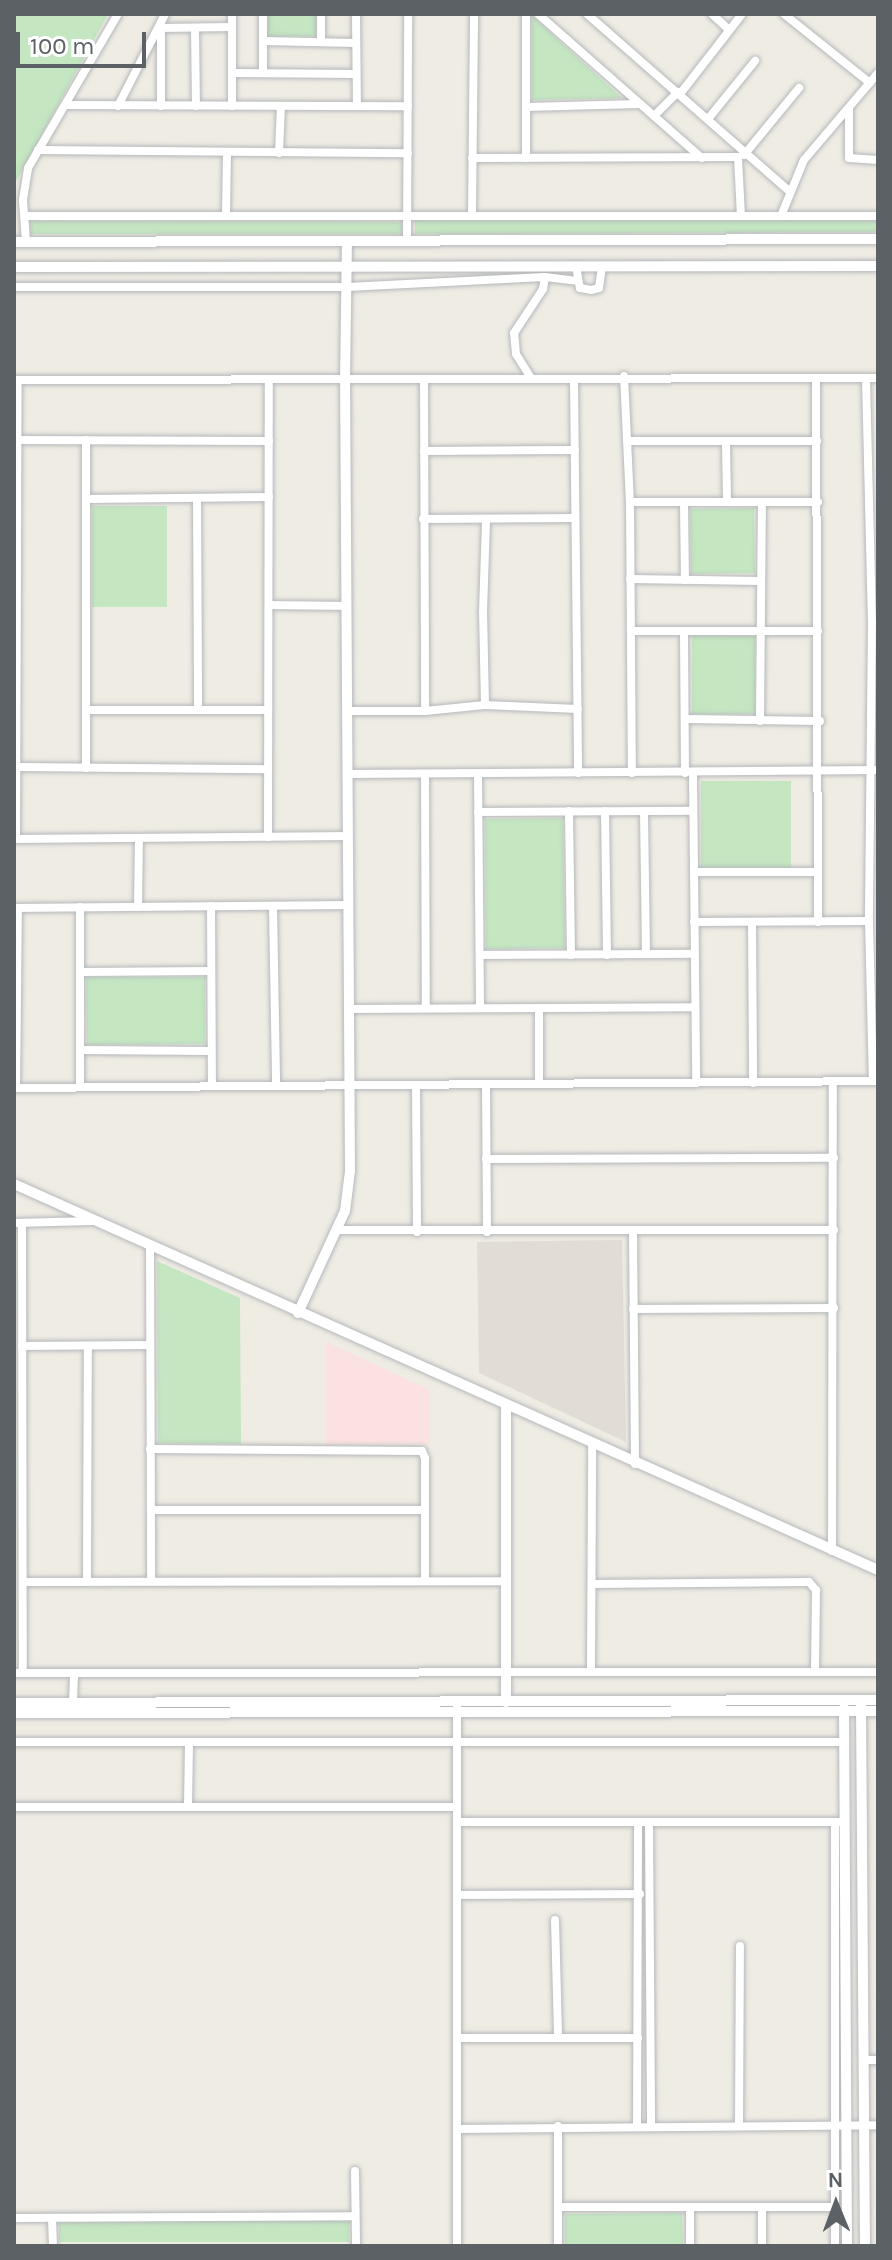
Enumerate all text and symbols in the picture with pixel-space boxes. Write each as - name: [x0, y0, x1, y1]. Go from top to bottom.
- scale bar: [20, 16, 150, 66]
- text: 100 m: [30, 32, 95, 60]
- north arrow: [796, 2164, 876, 2244]
- text: N: [827, 2167, 844, 2193]

